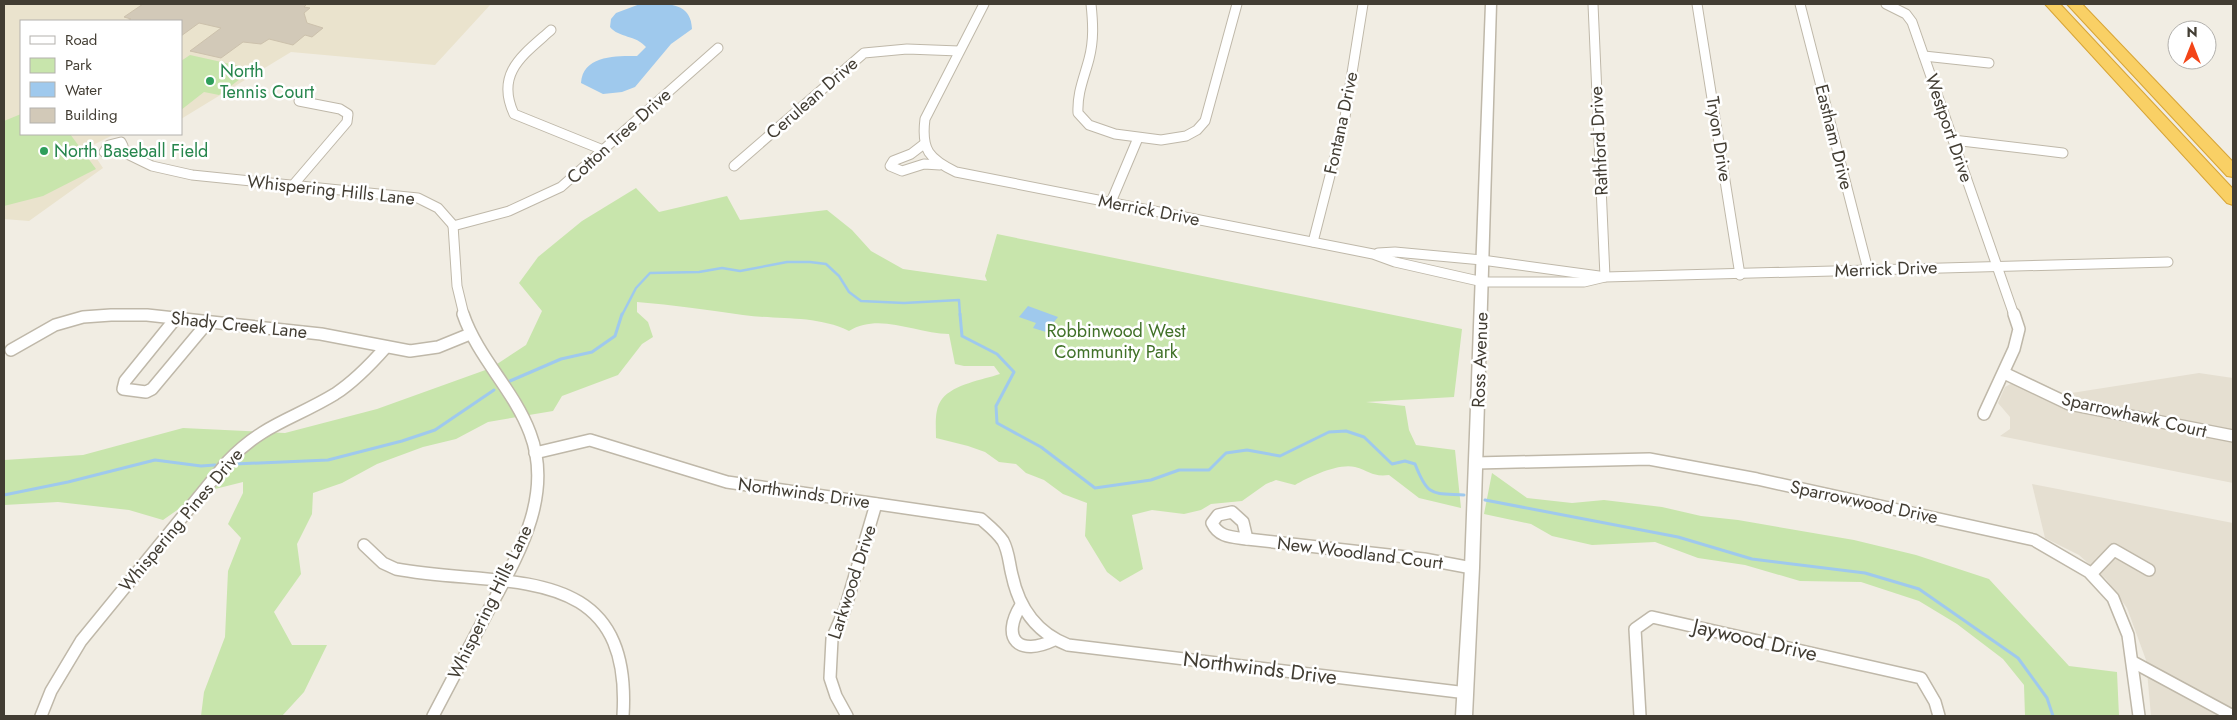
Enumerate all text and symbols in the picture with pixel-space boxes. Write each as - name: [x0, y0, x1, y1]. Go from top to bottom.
- legend: [20, 20, 182, 135]
- north arrow: [2167, 20, 2217, 70]
- text: N: [2186, 22, 2198, 42]
- text: Road: [65, 29, 97, 51]
- street label: Cerulean Drive: [760, 51, 864, 145]
- text: Park: [65, 54, 92, 76]
- place label: North Tennis Court: [220, 58, 315, 105]
- street label: Fontana Drive: [1317, 69, 1365, 177]
- street label: Westport Drive: [1918, 70, 1980, 186]
- marker: North Tennis Court: [204, 75, 216, 87]
- text: Water: [65, 79, 103, 101]
- street label: Cotton Tree Drive: [561, 82, 677, 190]
- street label: Eastham Drive: [1808, 82, 1860, 192]
- street label: Rathford Drive: [1583, 86, 1615, 196]
- street label: Tryon Drive: [1699, 94, 1739, 184]
- text: Building: [65, 104, 117, 126]
- place label: North Baseball Field: [54, 138, 208, 164]
- marker: North Baseball Field: [38, 145, 50, 157]
- street label: Whispering Hills Lane: [246, 168, 416, 212]
- street label: Merrick Drive: [1096, 187, 1202, 233]
- street label: Merrick Drive: [1834, 254, 1938, 284]
- street label: Shady Creek Lane: [169, 305, 309, 345]
- street label: Ross Avenue: [1465, 312, 1495, 408]
- park label: Robbinwood West Community Park: [1047, 318, 1186, 365]
- street label: Sparrowhawk Court: [2059, 386, 2210, 445]
- street label: Whispering Pines Drive: [113, 442, 249, 598]
- street label: Northwinds Drive: [736, 471, 872, 515]
- street label: Sparrowwood Drive: [1788, 474, 1940, 530]
- street label: Whispering Hills Lane: [441, 521, 539, 683]
- street label: Larkwood Drive: [821, 522, 883, 642]
- street label: New Woodland Court: [1276, 530, 1445, 576]
- street label: Jaywood Drive: [1687, 610, 1820, 669]
- street label: Northwinds Drive: [1181, 644, 1339, 692]

